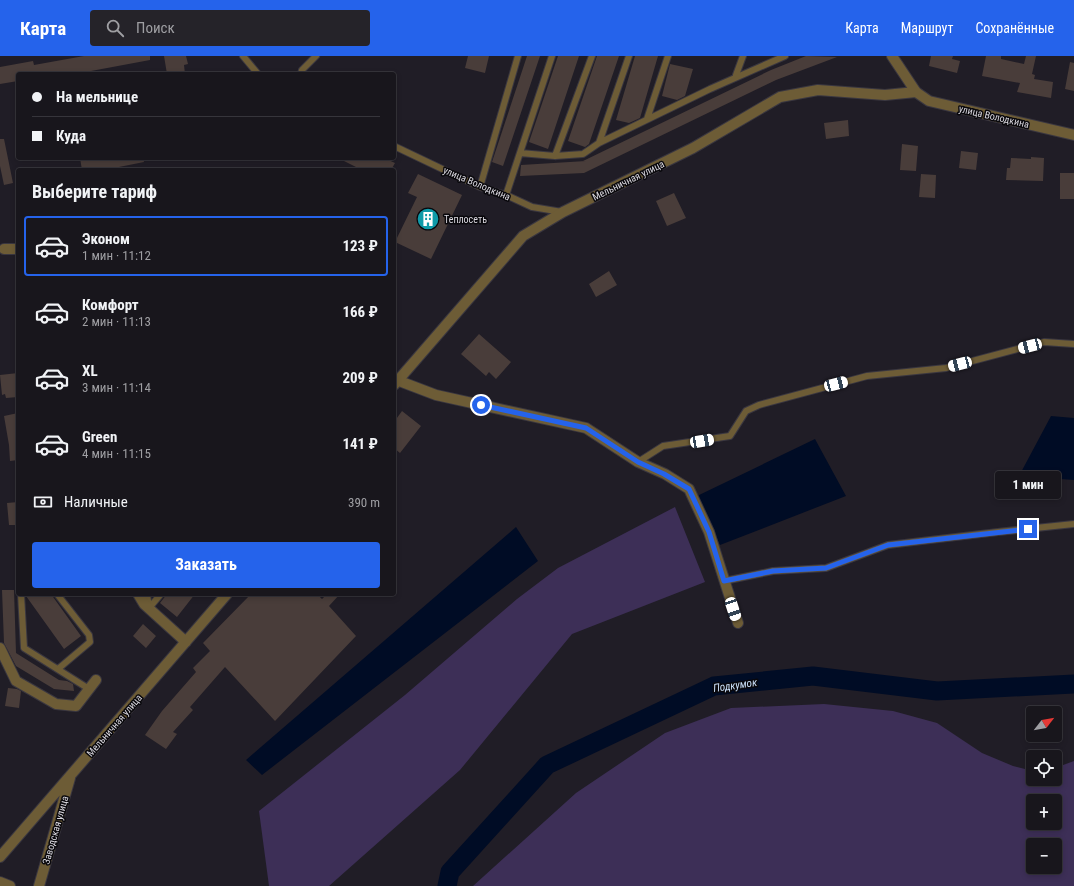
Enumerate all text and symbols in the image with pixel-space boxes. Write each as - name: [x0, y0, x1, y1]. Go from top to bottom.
- search box: [90, 10, 370, 46]
- text: Карта: [20, 17, 66, 40]
- icon: search: [104, 17, 126, 39]
- text: Поиск: [136, 19, 175, 37]
- text: Карта: [845, 20, 879, 36]
- text: Маршрут: [901, 20, 953, 36]
- text: Сохранённые: [975, 20, 1054, 36]
- text: На мельнице: [56, 88, 138, 106]
- street label: улица Володкина: [958, 103, 1030, 130]
- text: Куда: [56, 127, 86, 145]
- street label: Мельничная улица: [591, 158, 666, 203]
- street label: улица Володкина: [442, 164, 512, 203]
- text: Выберите тариф: [32, 181, 157, 202]
- building icon: Теплосеть: [415, 206, 441, 232]
- place label: Теплосеть: [444, 214, 487, 225]
- icon: car: [34, 228, 70, 264]
- text: Эконом: [82, 230, 130, 248]
- text: 123 ₽: [342, 237, 378, 255]
- text: 1 мин · 11:12: [82, 248, 151, 263]
- icon: car: [34, 294, 70, 330]
- text: Комфорт: [82, 296, 139, 314]
- text: 166 ₽: [342, 303, 378, 321]
- text: 2 мин · 11:13: [82, 314, 151, 329]
- car: [1017, 337, 1043, 355]
- car: [947, 355, 973, 373]
- icon: car: [34, 360, 70, 396]
- text: XL: [82, 362, 98, 380]
- text: 209 ₽: [342, 369, 378, 387]
- car: [823, 375, 849, 393]
- text: 3 мин · 11:14: [82, 380, 151, 395]
- route start: [472, 396, 490, 414]
- icon: car: [34, 426, 70, 462]
- text: Green: [82, 428, 117, 446]
- car: [689, 433, 715, 449]
- text: 141 ₽: [342, 435, 378, 453]
- text: 4 мин · 11:15: [82, 446, 151, 461]
- callout: 1 мин: [995, 471, 1061, 499]
- text: 1 мин: [1012, 477, 1044, 492]
- icon: cash: [32, 491, 54, 513]
- text: Наличные: [64, 493, 128, 511]
- text: 390 m: [348, 495, 380, 510]
- route end: [1019, 520, 1037, 538]
- button: Заказать: [32, 542, 380, 588]
- car: [724, 596, 742, 622]
- water label: Подкумок: [712, 676, 759, 695]
- street label: Мельничная улица: [85, 692, 144, 758]
- north arrow: [1026, 706, 1062, 742]
- map controls: [1026, 706, 1062, 874]
- button: locate: [1026, 750, 1062, 786]
- button: +: [1026, 794, 1062, 830]
- street label: Заводская улица: [40, 795, 71, 866]
- button: −: [1026, 838, 1062, 874]

